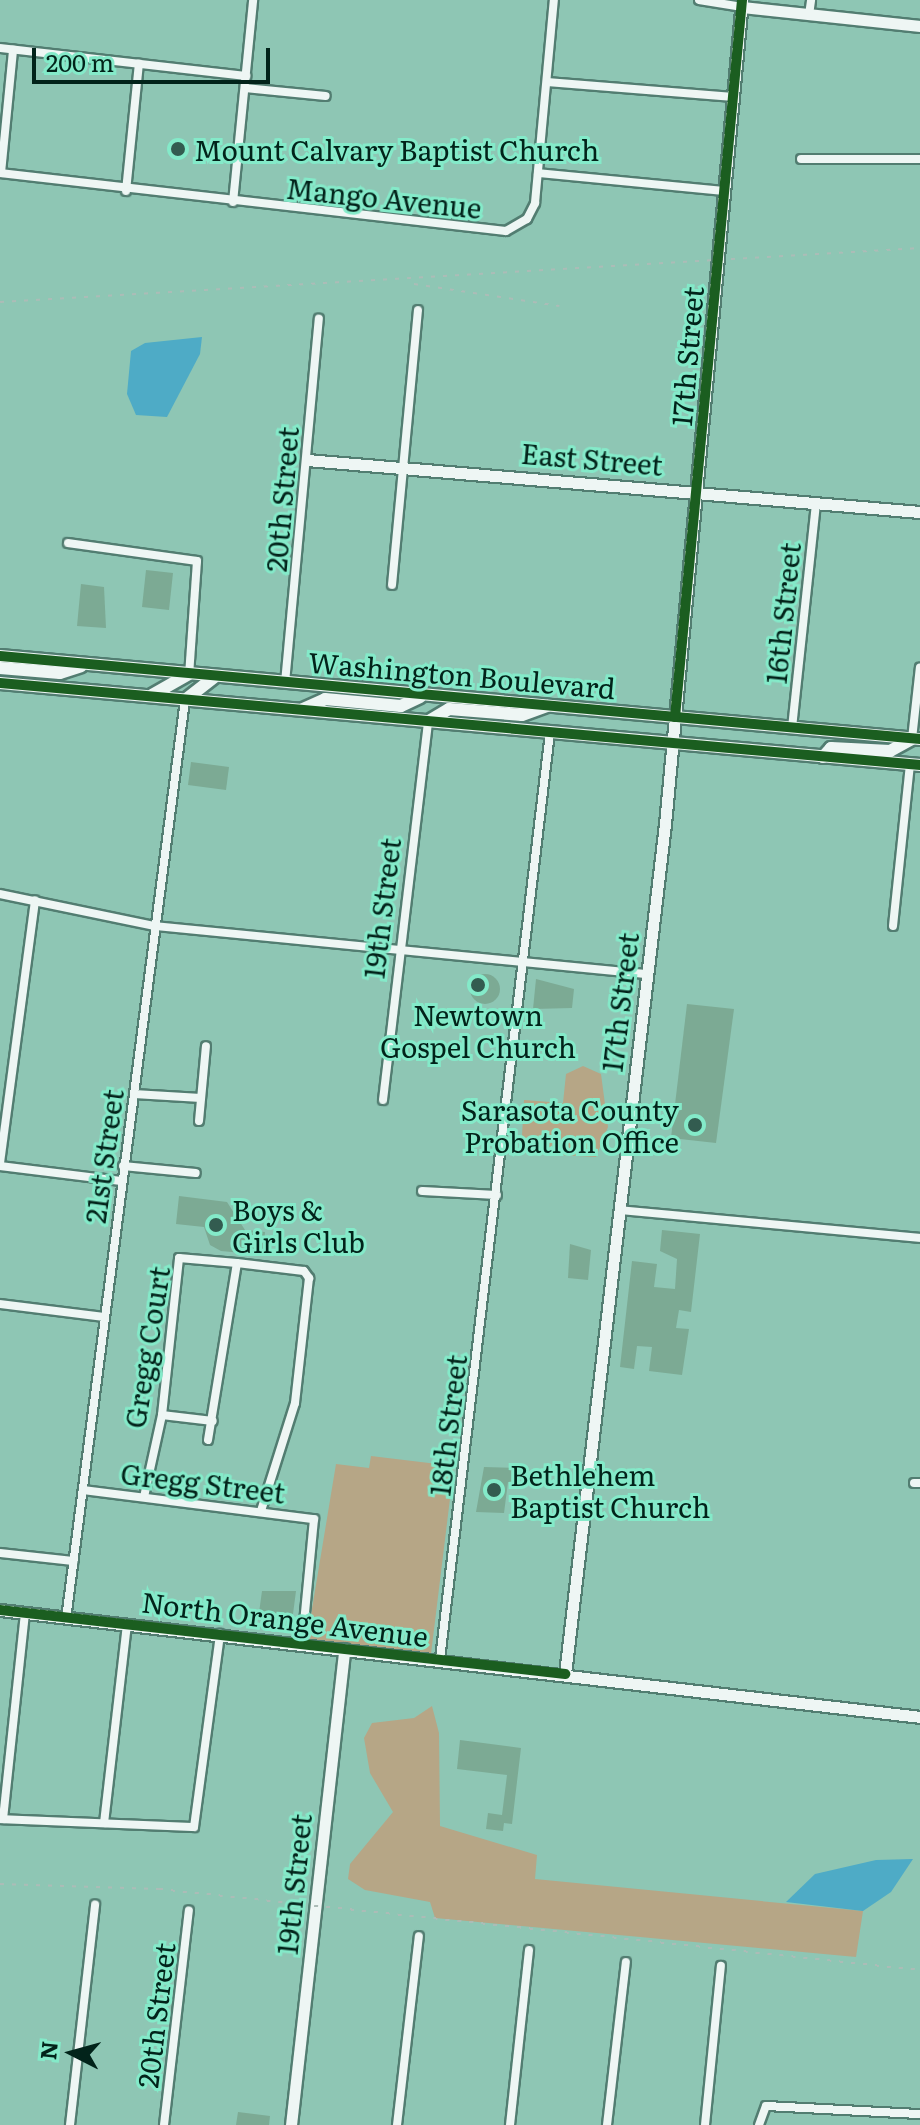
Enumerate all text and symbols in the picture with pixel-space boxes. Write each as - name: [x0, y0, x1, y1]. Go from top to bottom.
- scale bar: [36, 32, 274, 82]
- text: 200 m: [46, 44, 114, 79]
- place label: Mount Calvary Baptist Church: [194, 132, 599, 166]
- marker: Mount Calvary Baptist Church: [169, 140, 187, 158]
- street label: Mango Avenue: [285, 170, 483, 224]
- street label: 17th Street: [663, 285, 709, 427]
- street label: 20th Street: [258, 425, 304, 573]
- street label: East Street: [520, 435, 664, 481]
- street label: 16th Street: [758, 541, 806, 685]
- street label: Washington Boulevard: [307, 644, 617, 704]
- street label: 19th Street: [356, 836, 406, 980]
- street label: 17th Street: [594, 930, 644, 1074]
- marker: Newtown Gospel Church: [469, 976, 487, 994]
- place label: Newtown Gospel Church: [380, 997, 576, 1063]
- street label: 21st Street: [77, 1087, 129, 1225]
- place label: Sarasota County Probation Office: [461, 1092, 679, 1158]
- marker: Sarasota County Probation Office: [686, 1116, 704, 1134]
- place label: Boys & Girls Club: [232, 1192, 365, 1258]
- marker: Boys & Girls Club: [207, 1216, 225, 1234]
- street label: Gregg Court: [117, 1264, 175, 1430]
- street label: 18th Street: [422, 1352, 472, 1498]
- street label: Gregg Street: [119, 1455, 287, 1509]
- place label: Bethlehem Baptist Church: [510, 1457, 710, 1523]
- marker: Bethlehem Baptist Church: [485, 1481, 503, 1499]
- street label: North Orange Avenue: [140, 1584, 430, 1652]
- street label: 19th Street: [269, 1812, 317, 1956]
- street label: 20th Street: [129, 1941, 181, 2089]
- north arrow: [32, 2013, 112, 2093]
- text: N: [30, 2040, 65, 2061]

